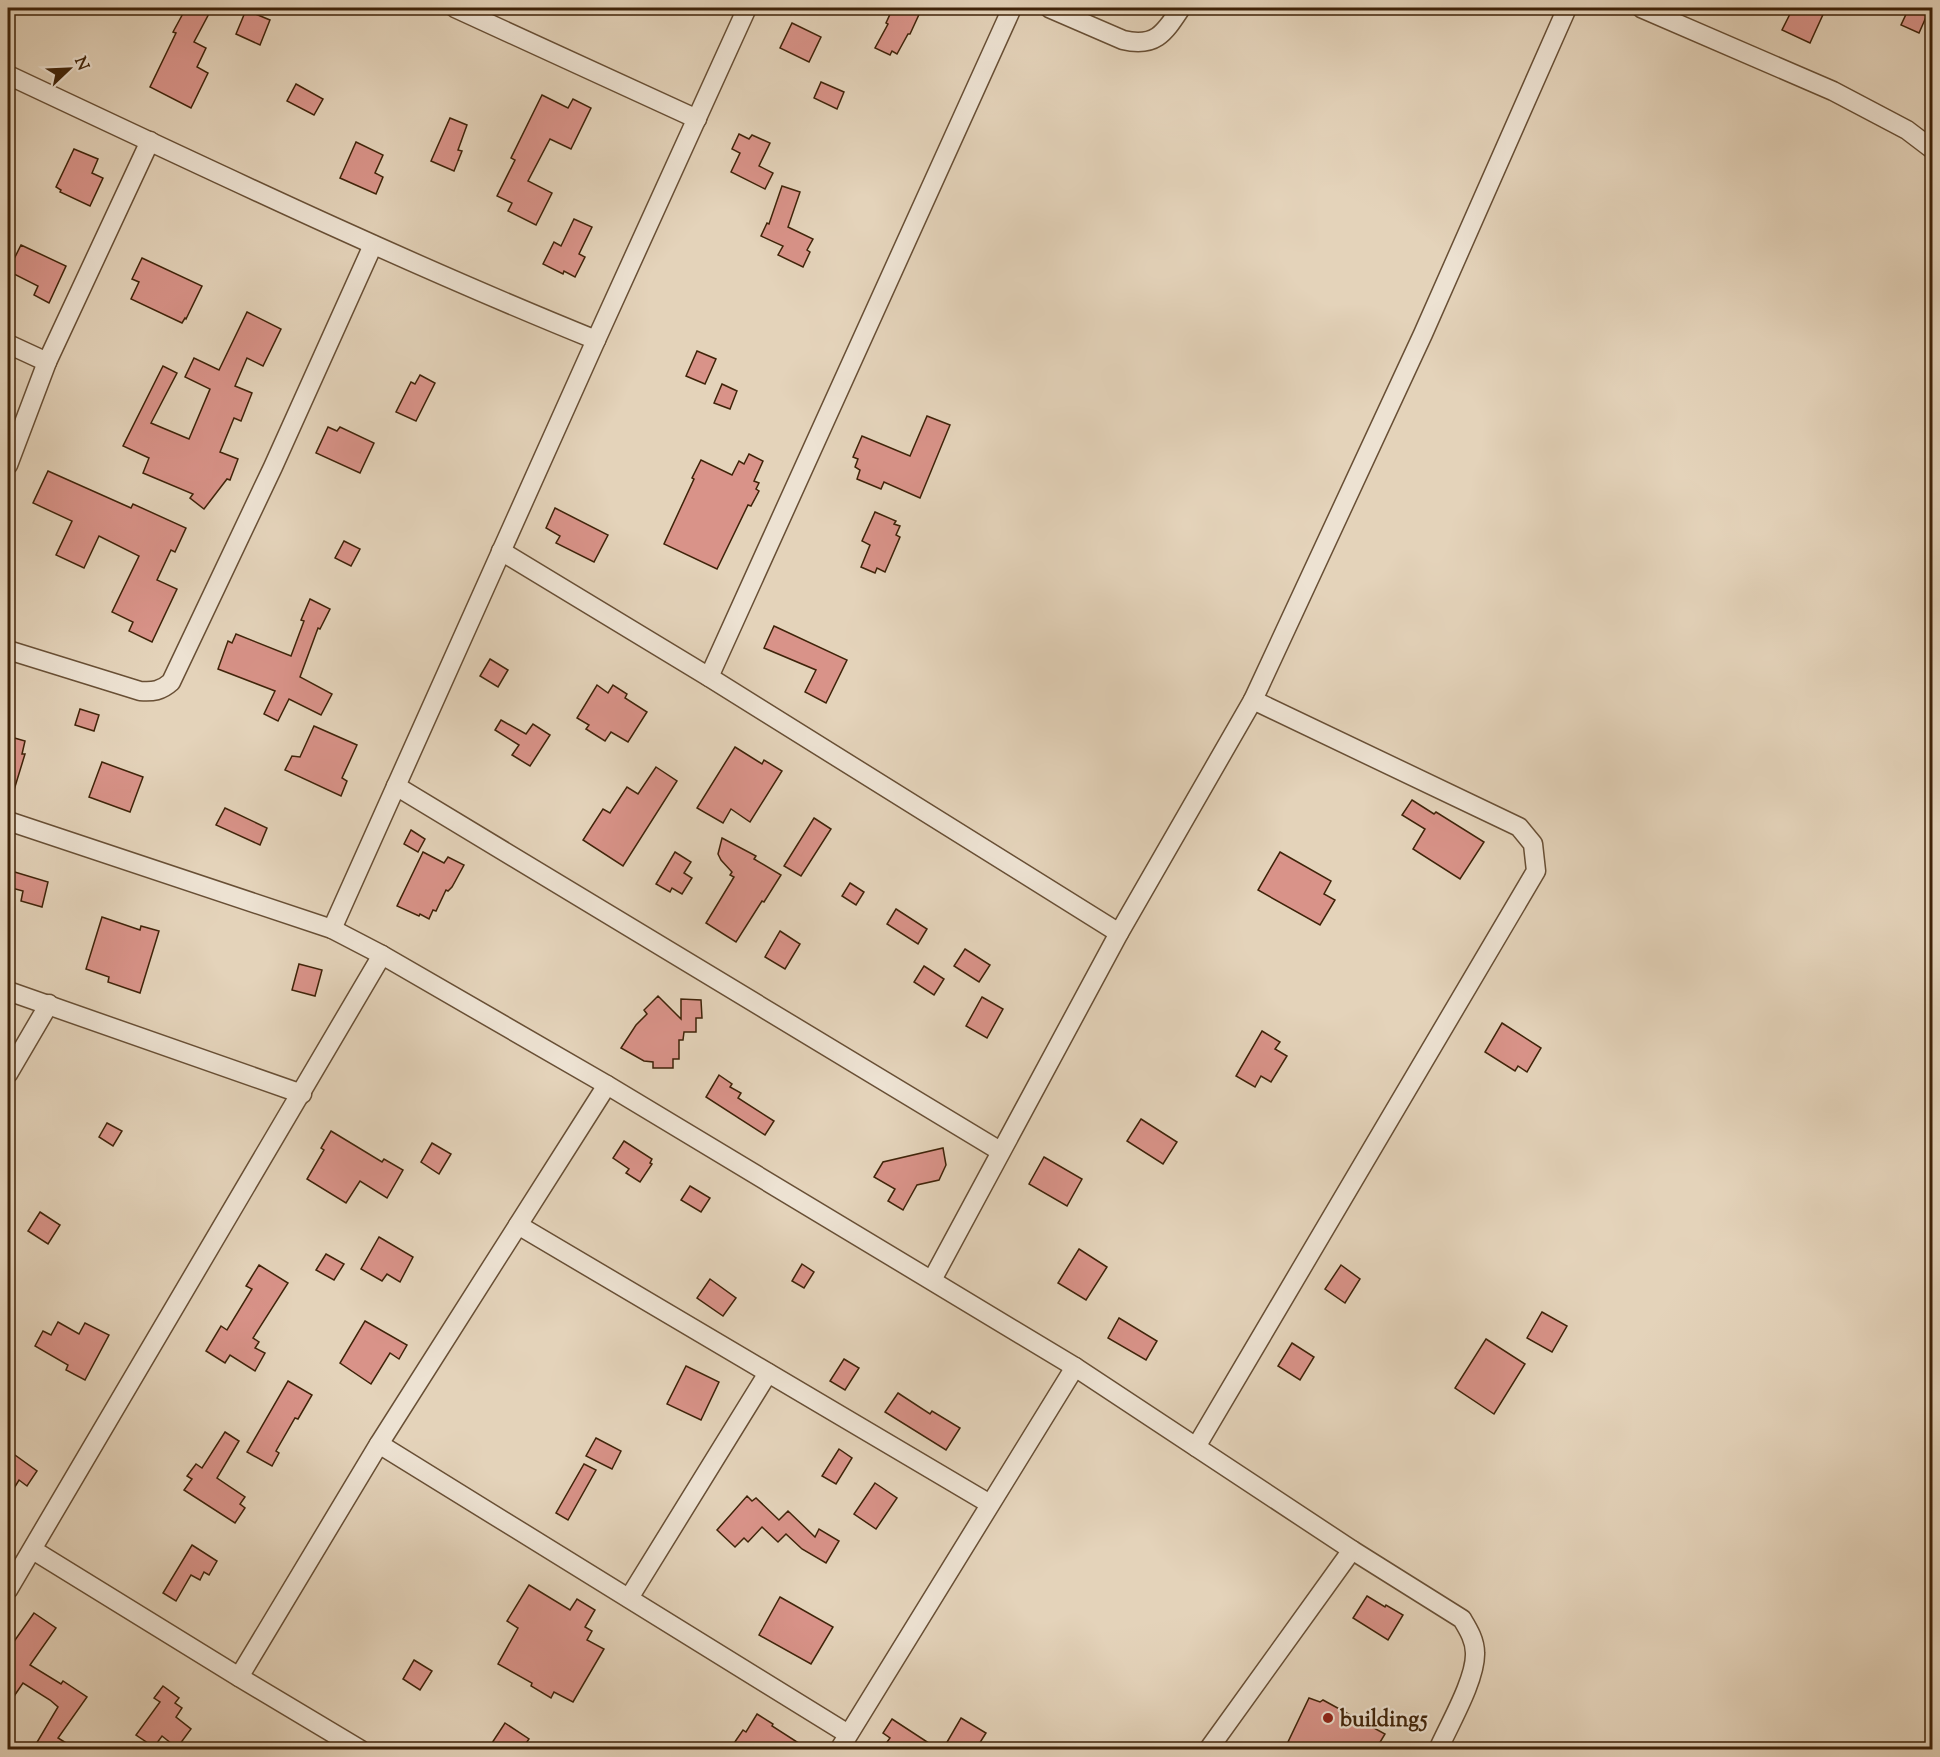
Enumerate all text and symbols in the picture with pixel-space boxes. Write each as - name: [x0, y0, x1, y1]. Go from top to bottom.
- north arrow: [39, 39, 99, 99]
- text: N: [67, 54, 94, 75]
- place label: building5: [1339, 1705, 1428, 1737]
- marker: building5: [1321, 1711, 1335, 1725]

